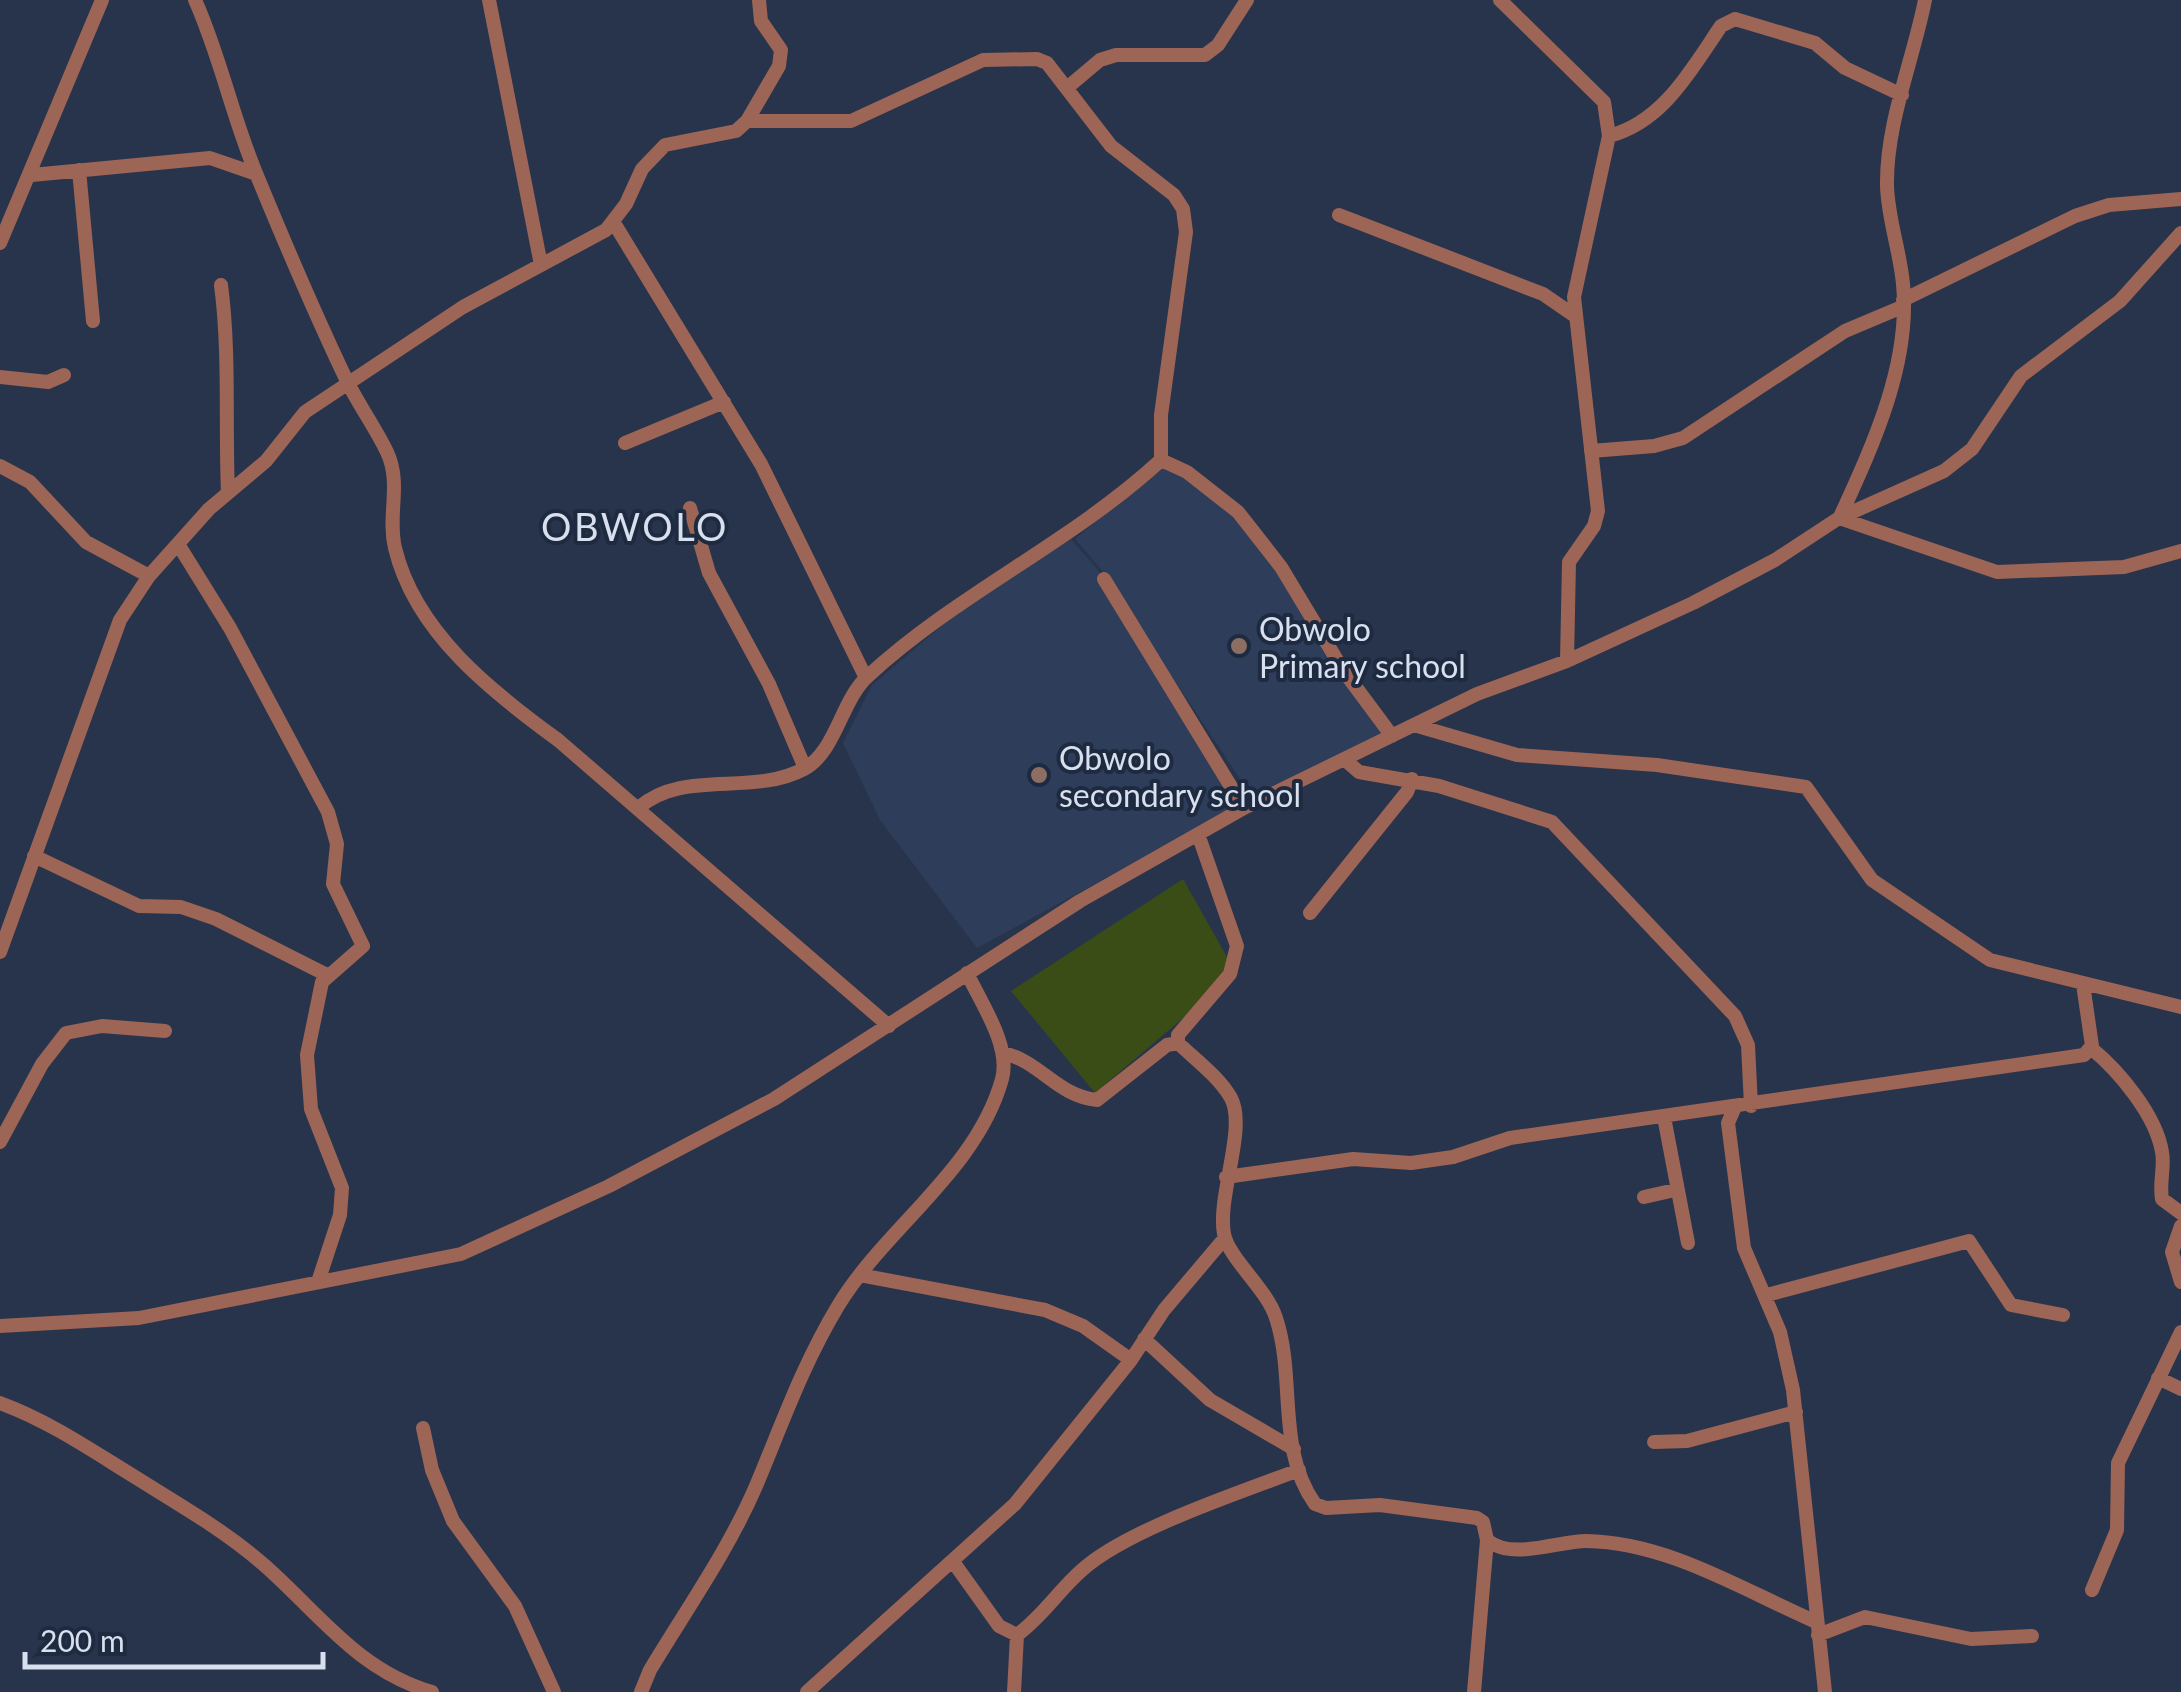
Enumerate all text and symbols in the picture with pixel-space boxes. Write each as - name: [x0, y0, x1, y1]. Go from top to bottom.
- district label: OBWOLO: [541, 503, 729, 549]
- place label: Obwolo Primary school: [1259, 609, 1466, 685]
- marker: Obwolo Primary school: [1228, 635, 1250, 657]
- place label: Obwolo secondary school: [1059, 738, 1301, 814]
- marker: Obwolo secondary school: [1028, 764, 1050, 786]
- scale bar: [25, 1607, 322, 1669]
- text: 200 m: [40, 1622, 125, 1658]

